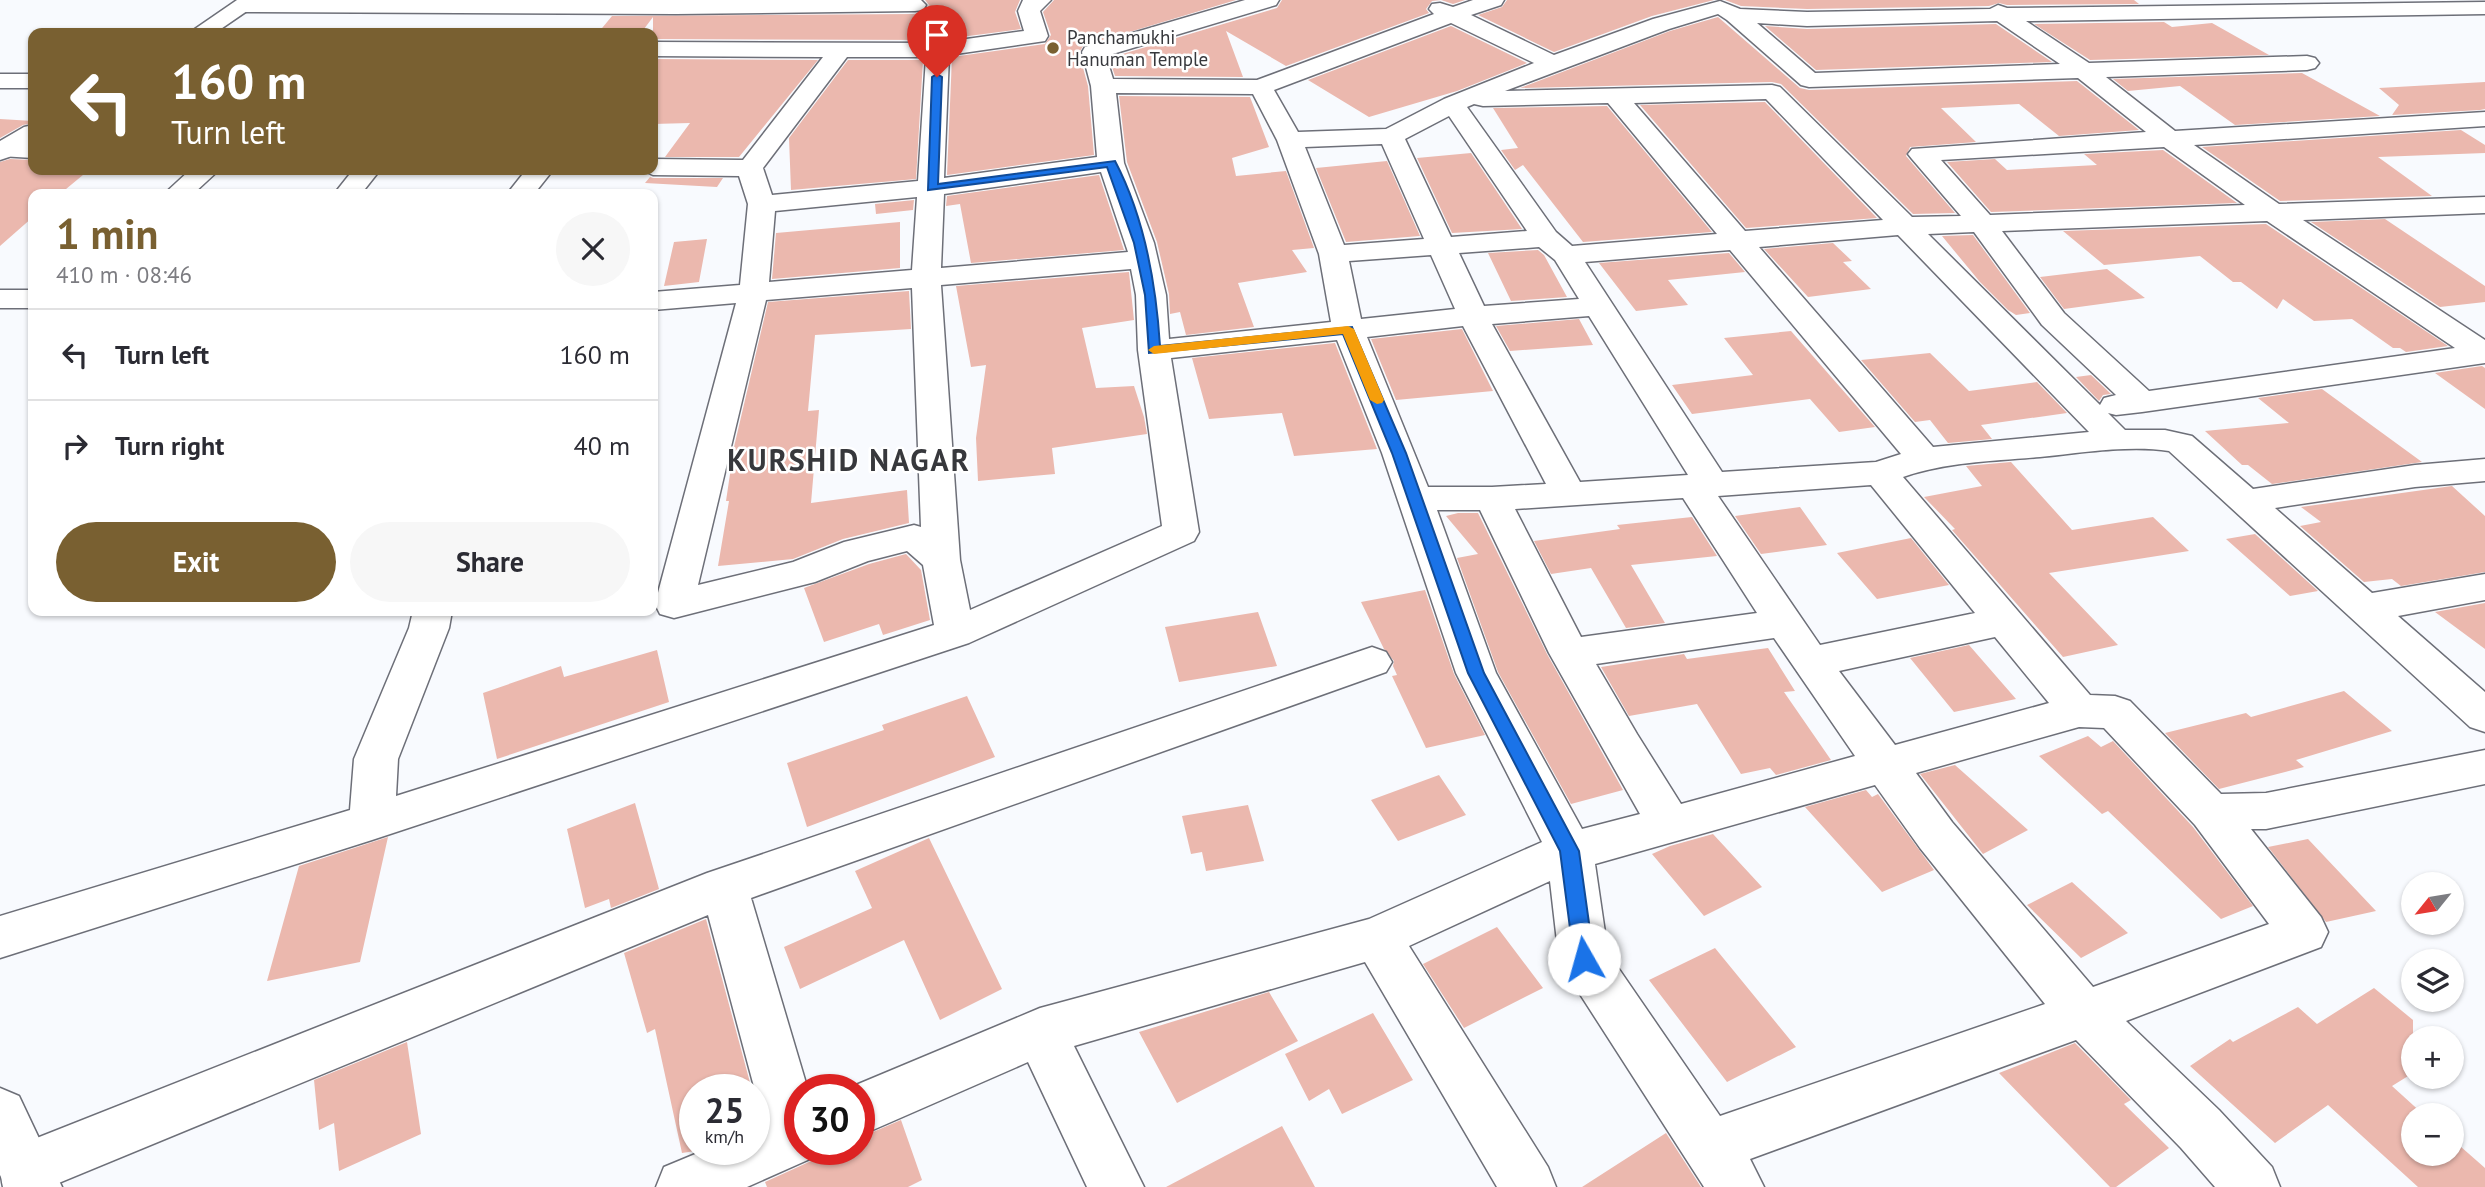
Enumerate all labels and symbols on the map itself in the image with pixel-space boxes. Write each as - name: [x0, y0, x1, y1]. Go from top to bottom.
- pin: [907, 5, 967, 77]
- place label: Panchamukhi Hanuman Temple: [1067, 25, 1208, 71]
- marker: Panchamukhi Hanuman Temple: [1045, 40, 1061, 56]
- district label: KURSHID NAGAR: [727, 440, 971, 479]
- north arrow: [2401, 872, 2464, 934]
- position arrow: [1547, 922, 1621, 996]
- speed limit sign: 30: [784, 1074, 875, 1165]

